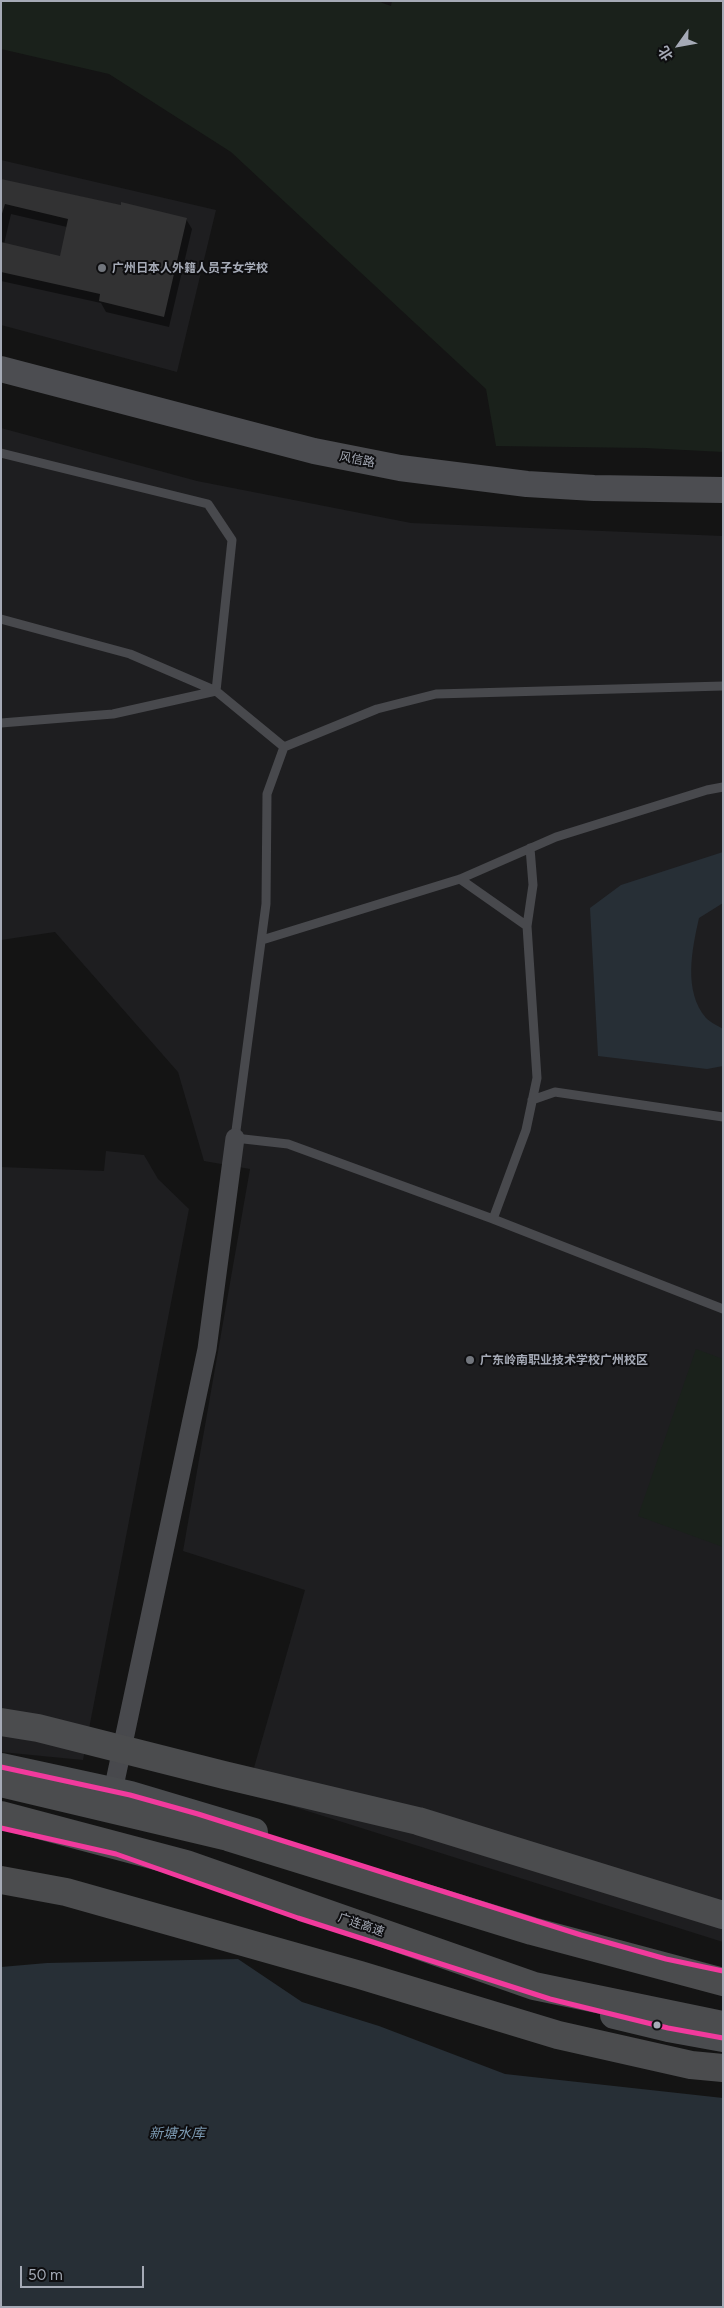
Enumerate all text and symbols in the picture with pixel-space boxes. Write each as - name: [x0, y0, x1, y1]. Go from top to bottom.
- north arrow: [654, 20, 704, 70]
- text: 北: [655, 43, 677, 64]
- place label: 广州日本人外籍人员子女学校: [112, 261, 268, 275]
- marker: 广州日本人外籍人员子女学校: [96, 262, 108, 274]
- street label: 风信路: [338, 449, 376, 471]
- place label: 广东岭南职业技术学校广州校区: [480, 1353, 648, 1367]
- marker: 广东岭南职业技术学校广州校区: [464, 1354, 476, 1366]
- street label: 广连高速: [336, 1910, 386, 1940]
- unlabelled marker: [652, 2020, 662, 2030]
- water label: 新塘水库: [149, 2126, 205, 2142]
- scale bar: [22, 2256, 146, 2288]
- text: 50 m: [28, 2266, 63, 2284]

